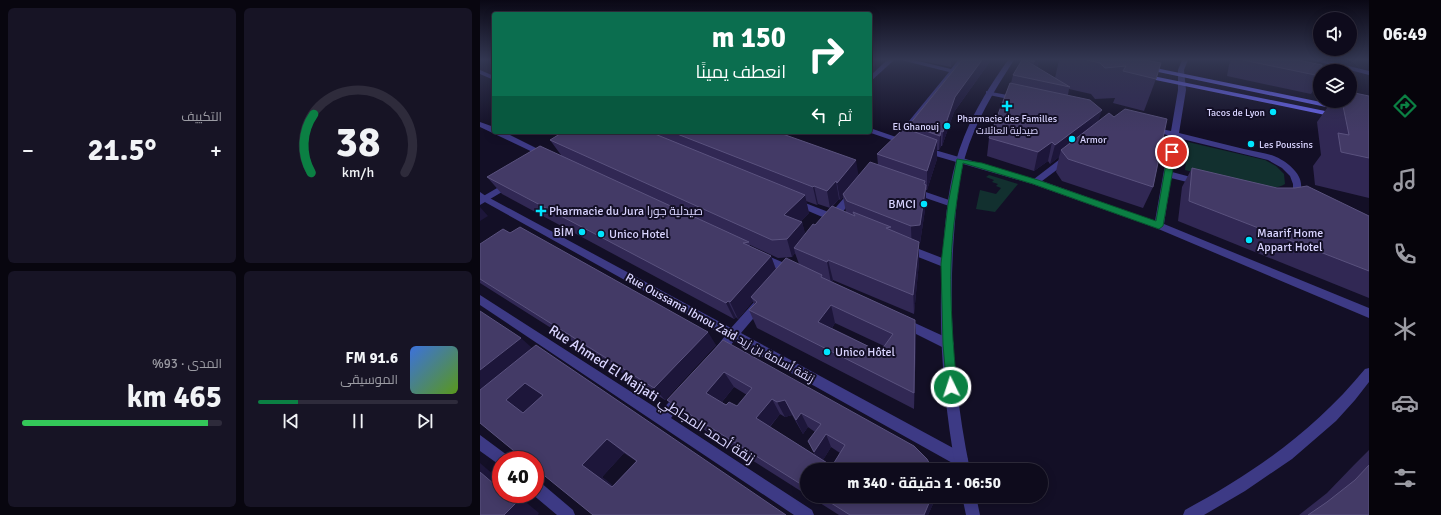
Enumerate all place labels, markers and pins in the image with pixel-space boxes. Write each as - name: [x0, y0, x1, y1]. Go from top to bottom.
- marker: Pharmacie des Familles صيدلية العائلات: [1002, 101, 1012, 111]
- place label: Tacos de Lyon: [1207, 107, 1265, 119]
- marker: Tacos de Lyon: [1268, 107, 1278, 117]
- place label: Pharmacie des Familles صيدلية العائلات: [957, 113, 1058, 137]
- place label: El Ghanouj: [892, 121, 939, 133]
- marker: El Ghanouj: [942, 121, 952, 131]
- marker: Armor: [1067, 134, 1077, 144]
- place label: Armor: [1080, 134, 1107, 146]
- pin: [1155, 135, 1189, 169]
- marker: Les Poussins: [1246, 139, 1256, 149]
- place label: Les Poussins: [1259, 139, 1314, 151]
- place label: BMCI: [888, 197, 916, 212]
- marker: BMCI: [919, 199, 929, 209]
- place label: Pharmacie du Jura صيدلية جورا: [549, 204, 703, 219]
- marker: Pharmacie du Jura صيدلية جورا: [536, 206, 546, 216]
- place label: BİM: [554, 225, 574, 240]
- place label: Maarif Home Appart Hotel: [1257, 226, 1323, 255]
- marker: BİM: [577, 227, 587, 237]
- place label: Unico Hotel: [609, 227, 670, 242]
- marker: Unico Hotel: [596, 229, 606, 239]
- marker: Maarif Home Appart Hotel: [1244, 235, 1254, 245]
- place label: Unico Hôtel: [835, 345, 896, 360]
- marker: Unico Hôtel: [822, 347, 832, 357]

